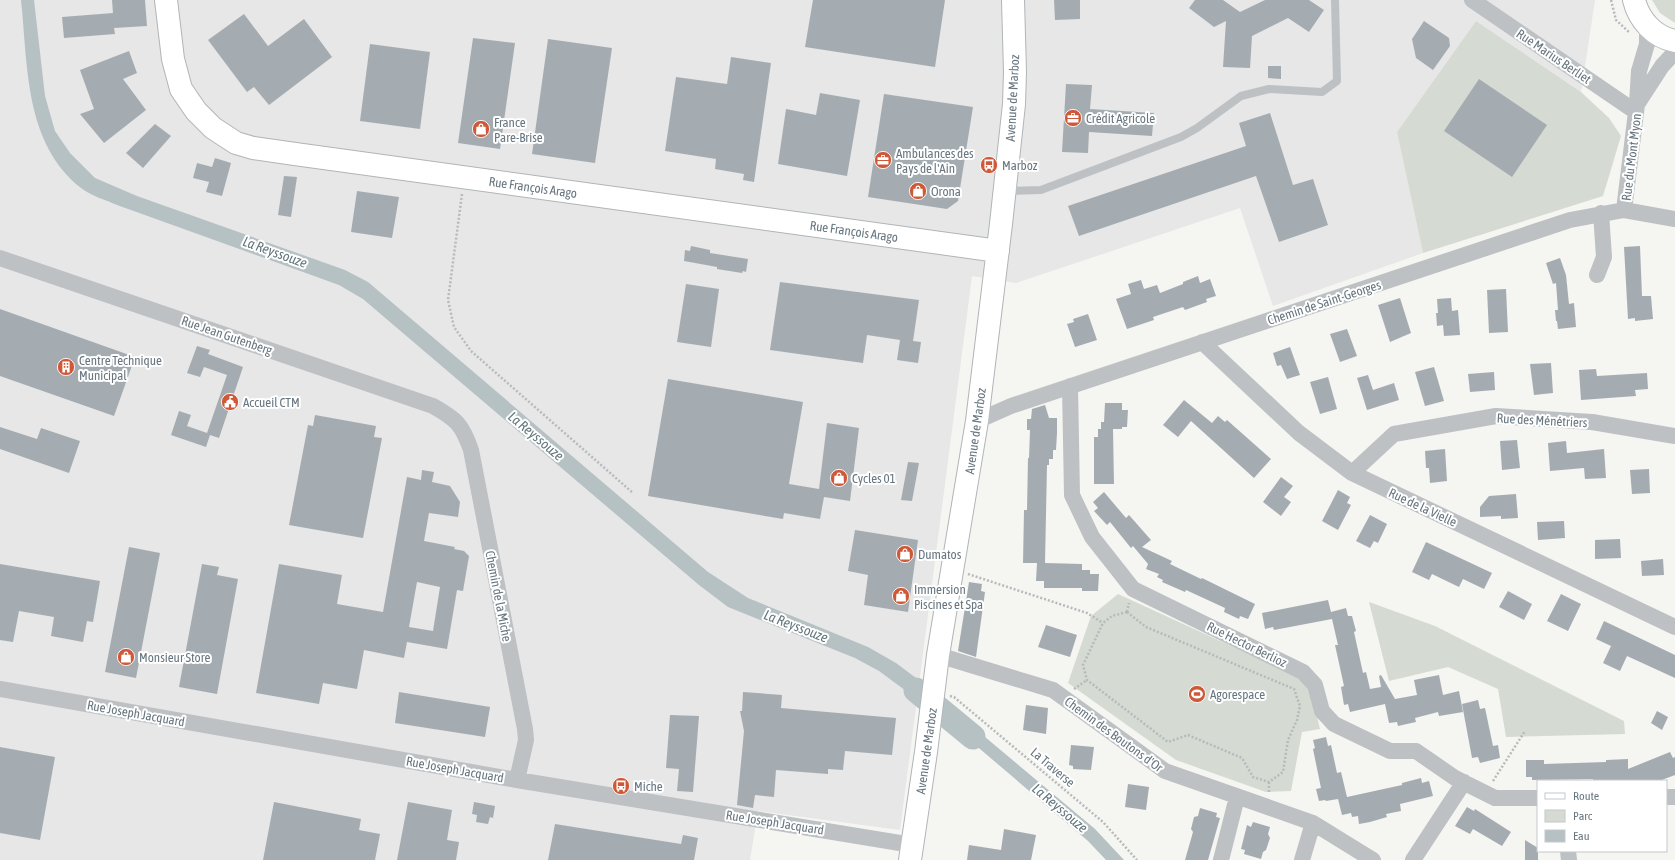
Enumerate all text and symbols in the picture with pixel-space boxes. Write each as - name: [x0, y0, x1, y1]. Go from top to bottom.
- street label: Rue Marius Berliet: [1514, 26, 1594, 87]
- street label: Avenue de Marboz: [1003, 54, 1022, 142]
- office icon: Crédit Agricole: [1063, 108, 1083, 128]
- place label: Crédit Agricole: [1086, 111, 1155, 126]
- street label: Rue du Mont Myon: [1619, 113, 1644, 201]
- place label: France Pare-Brise: [494, 115, 543, 145]
- shop icon: France Pare-Brise: [471, 119, 491, 139]
- place label: Ambulances des Pays de l'Ain: [896, 146, 974, 176]
- office icon: Ambulances des Pays de l'Ain: [873, 150, 893, 170]
- bus stop icon: Marboz: [979, 155, 999, 175]
- place label: Marboz: [1002, 158, 1038, 173]
- street label: Rue François Arago: [488, 174, 578, 201]
- shop icon: Orona: [908, 181, 928, 201]
- place label: Orona: [931, 184, 961, 199]
- street label: Rue François Arago: [809, 218, 899, 245]
- water label: La Reyssouze: [241, 233, 309, 271]
- street label: Chemin de Saint-Georges: [1266, 277, 1383, 328]
- street label: Rue Jean Gutenberg: [180, 313, 274, 358]
- place label: Centre Technique Municipal: [79, 353, 162, 383]
- building icon: Centre Technique Municipal: [56, 357, 76, 377]
- street label: Avenue de Marboz: [962, 387, 989, 475]
- public building icon: Accueil CTM: [220, 392, 240, 412]
- place label: Accueil CTM: [243, 395, 300, 410]
- water label: La Reyssouze: [505, 408, 567, 464]
- street label: Rue des Ménétriers: [1496, 411, 1588, 430]
- shop icon: Cycles 01: [829, 468, 849, 488]
- place label: Cycles 01: [852, 471, 896, 486]
- street label: Rue de la Vielle: [1386, 485, 1459, 530]
- shop icon: Dumatos: [895, 544, 915, 564]
- place label: Dumatos: [918, 547, 962, 562]
- street label: Chemin de la Miche: [482, 549, 515, 643]
- place label: Immersion Piscines et Spa: [914, 582, 983, 612]
- shop icon: Immersion Piscines et Spa: [891, 586, 911, 606]
- water label: La Reyssouze: [762, 606, 830, 646]
- street label: Rue Hector Berlioz: [1204, 619, 1289, 670]
- shop icon: Monsieur Store: [116, 647, 136, 667]
- place label: Monsieur Store: [139, 650, 211, 665]
- sports icon: Agorespace: [1187, 684, 1207, 704]
- place label: Agorespace: [1210, 687, 1265, 702]
- street label: Chemin des Boutons d'Or: [1062, 694, 1166, 775]
- street label: Rue Joseph Jacquard: [86, 698, 186, 729]
- street label: Avenue de Marboz: [913, 707, 940, 795]
- street label: La Traverse: [1028, 745, 1078, 790]
- street label: Rue Joseph Jacquard: [405, 754, 505, 785]
- bus stop icon: Miche: [611, 776, 631, 796]
- place label: Miche: [634, 779, 663, 794]
- water label: La Reyssouze: [1029, 780, 1091, 836]
- legend: [1537, 780, 1667, 852]
- text: Route: [1573, 789, 1599, 803]
- street label: Rue Joseph Jacquard: [725, 807, 825, 838]
- text: Parc: [1573, 809, 1593, 823]
- text: Eau: [1573, 829, 1590, 843]

